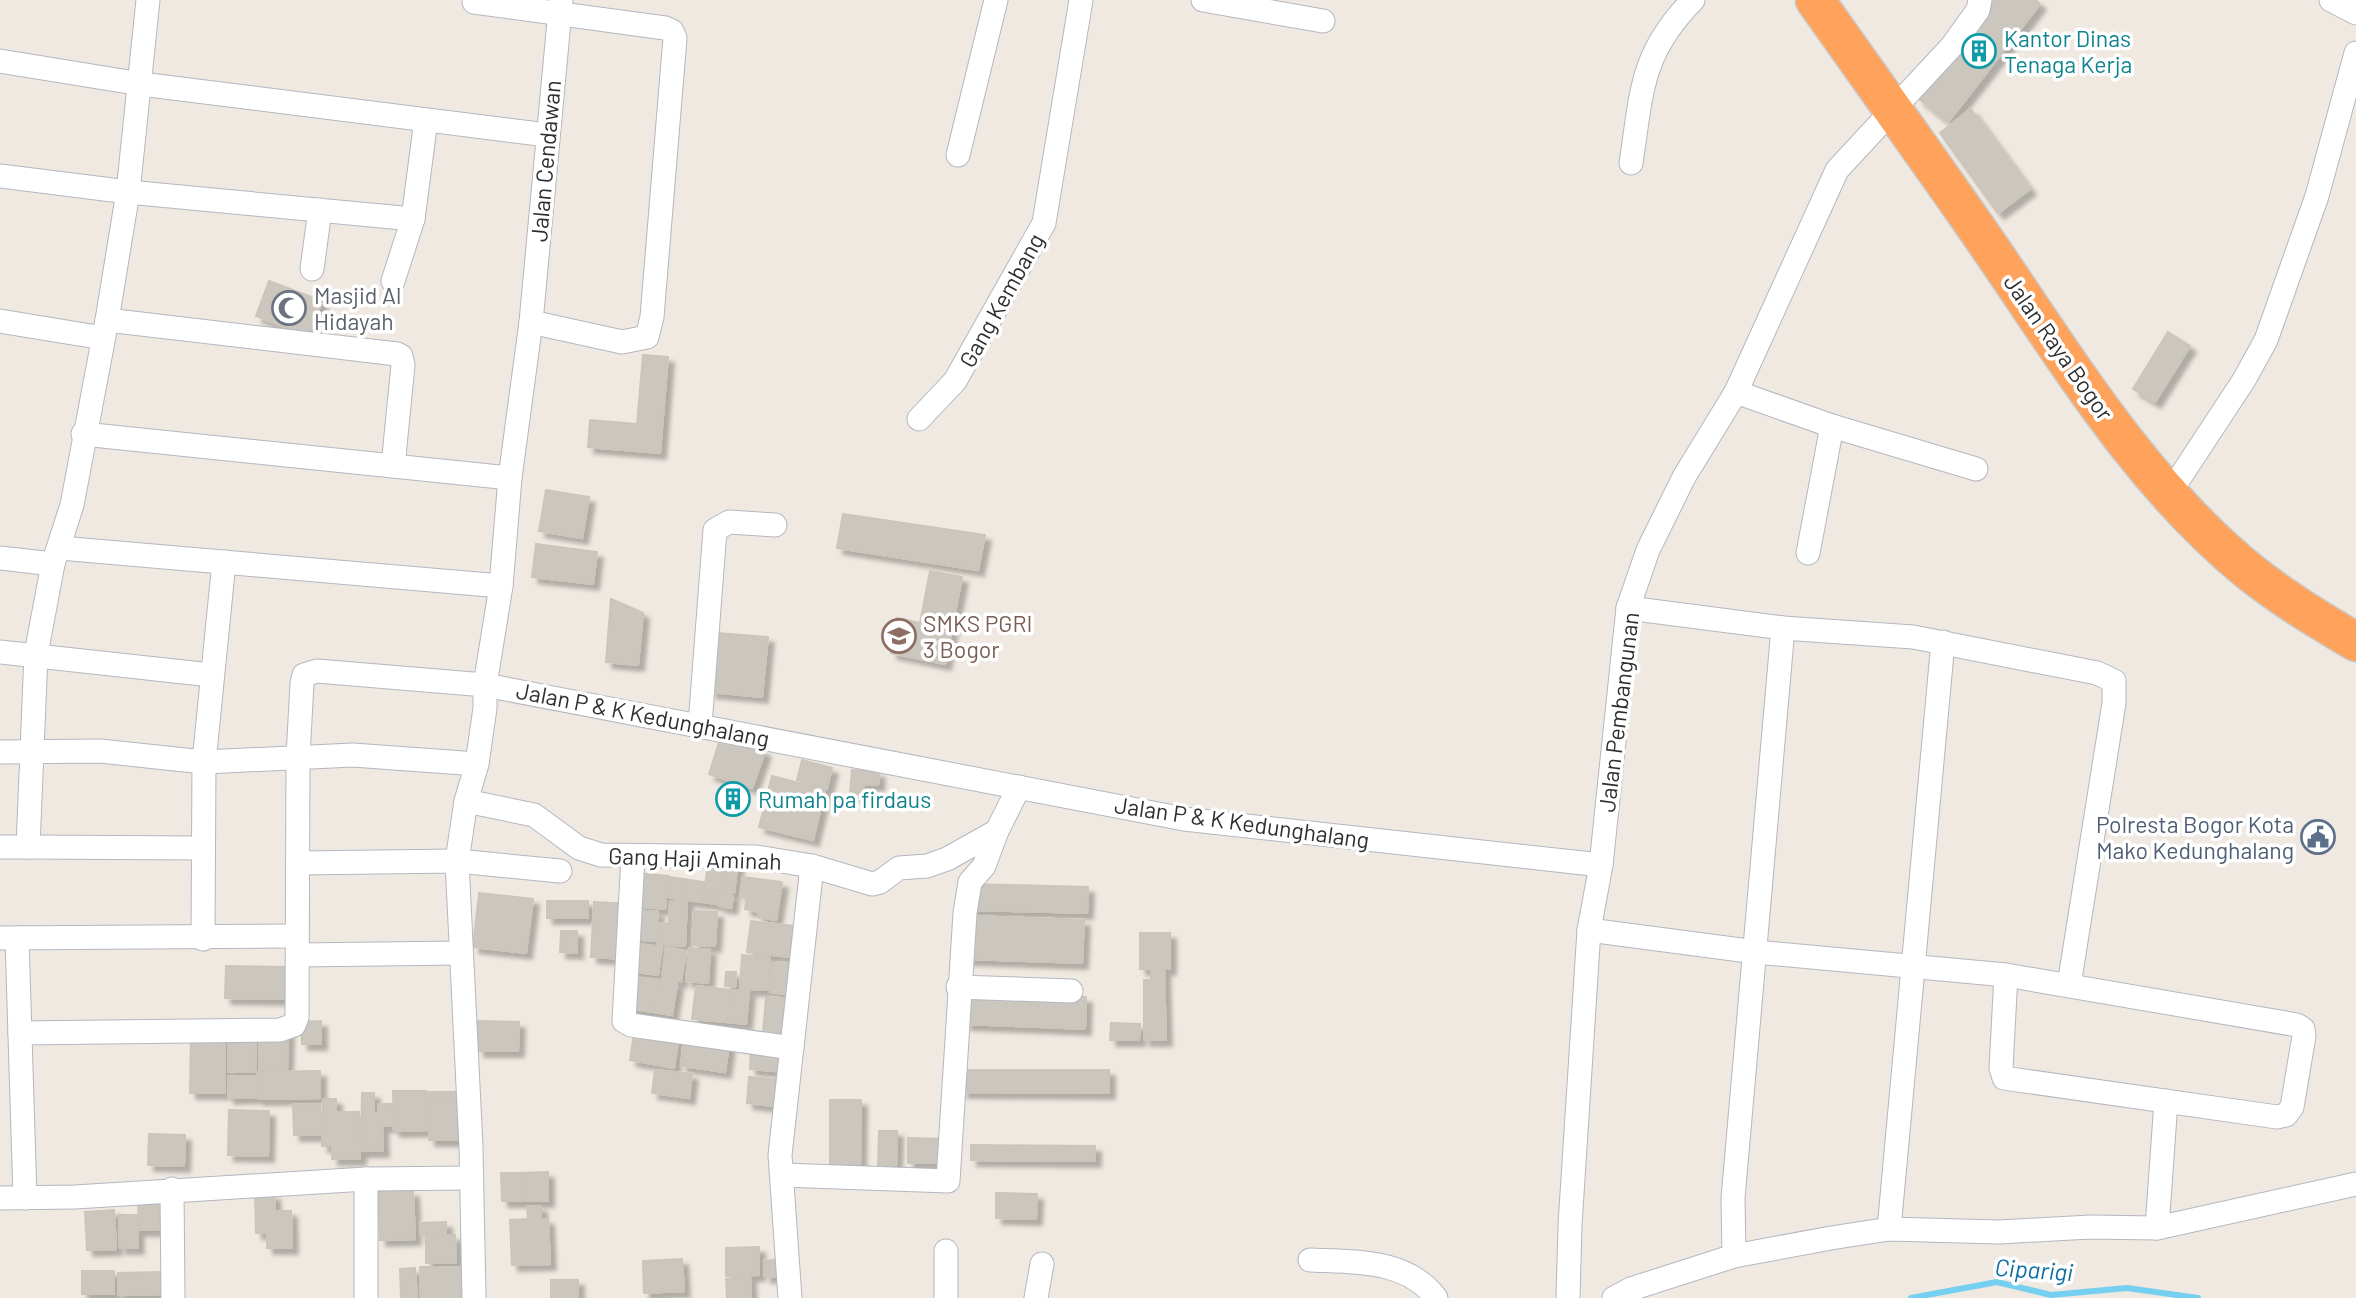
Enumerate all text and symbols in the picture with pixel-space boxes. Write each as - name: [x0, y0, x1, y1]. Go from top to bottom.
- place label: Kantor Dinas Tenaga Kerja: [2004, 24, 2132, 78]
- building icon: Kantor Dinas Tenaga Kerja: [1960, 32, 1998, 70]
- street label: Jalan Cendawan: [524, 79, 566, 243]
- street label: Gang Kembang: [953, 228, 1049, 372]
- street label: Jalan Raya Bogor: [1998, 269, 2120, 426]
- place label: Masjid Al Hidayah: [314, 281, 401, 335]
- mosque icon: Masjid Al Hidayah: [270, 289, 308, 327]
- place label: SMKS PGRI 3 Bogor: [923, 609, 1033, 663]
- street label: Jalan Pembangunan: [1592, 610, 1644, 814]
- school or university icon: SMKS PGRI 3 Bogor: [880, 617, 918, 655]
- street label: Jalan P & K Kedunghalang: [514, 676, 772, 752]
- building icon: Rumah pa firdaus: [714, 780, 752, 818]
- place label: Rumah pa firdaus: [758, 785, 931, 813]
- street label: Jalan P & K Kedunghalang: [1113, 790, 1371, 854]
- place label: Polresta Bogor Kota Mako Kedunghalang: [2096, 810, 2294, 864]
- public building icon: Polresta Bogor Kota Mako Kedunghalang: [2299, 818, 2337, 856]
- street label: Gang Haji Aminah: [608, 841, 782, 875]
- water label: Ciparigi: [1994, 1252, 2074, 1286]

